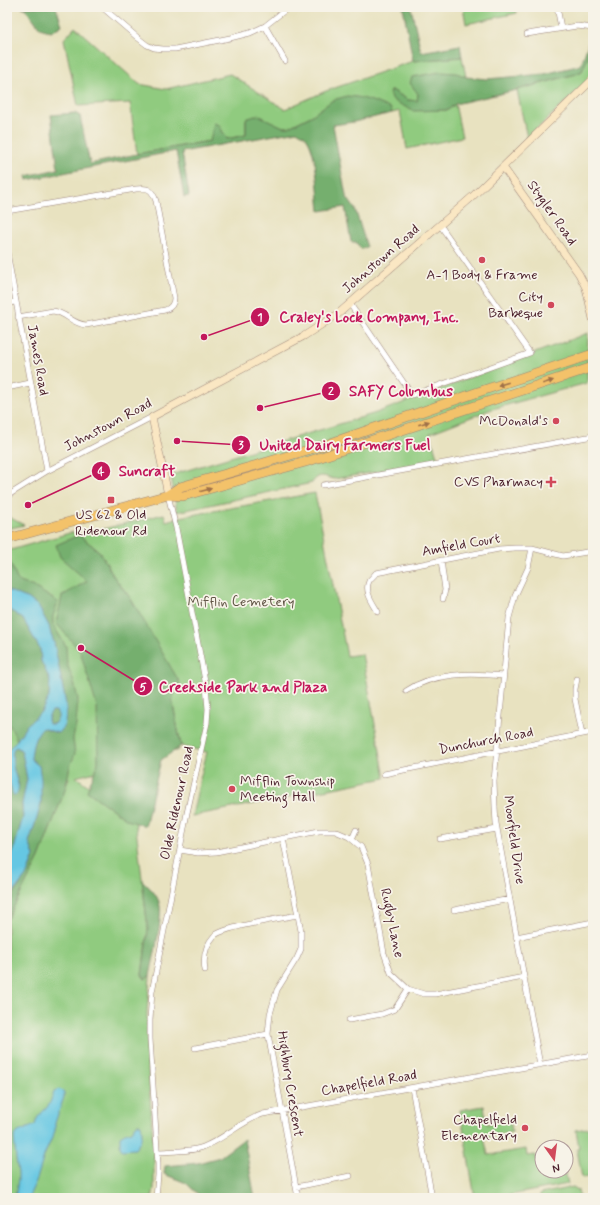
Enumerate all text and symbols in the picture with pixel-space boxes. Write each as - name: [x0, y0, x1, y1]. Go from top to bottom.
- street label: Stygler Road: [523, 177, 581, 249]
- street label: Johnstown Road: [339, 220, 423, 298]
- marker: A-1 Body & Frame: [477, 255, 487, 265]
- place label: A-1 Body & Frame: [426, 266, 538, 284]
- place label: City Barbeque: [488, 288, 543, 322]
- marker: City Barbeque: [546, 300, 556, 310]
- callout: Craley's Lock Company, Inc.: [250, 303, 468, 330]
- text: Craley's Lock Company, Inc.: [279, 308, 459, 328]
- text: 1: [257, 310, 263, 326]
- street label: James Road: [23, 323, 53, 397]
- callout: SAFY Columbus: [321, 378, 461, 405]
- one-way arrow: [542, 379, 554, 385]
- one-way arrow: [496, 381, 508, 387]
- text: SAFY Columbus: [349, 382, 453, 402]
- text: 2: [328, 384, 334, 400]
- street label: Johnstown Road: [61, 394, 155, 456]
- place label: McDonald's: [479, 412, 548, 430]
- marker: McDonald's: [551, 416, 561, 426]
- one-way arrow: [419, 420, 431, 426]
- callout: United Dairy Farmers Fuel: [231, 432, 438, 459]
- text: United Dairy Farmers Fuel: [259, 436, 431, 456]
- text: 3: [238, 438, 244, 454]
- callout: Suncraft: [91, 457, 184, 484]
- text: Suncraft: [119, 462, 175, 482]
- text: 4: [98, 464, 105, 480]
- place label: CVS Pharmacy: [454, 473, 543, 491]
- marker: CVS Pharmacy: [546, 477, 556, 487]
- one-way arrow: [201, 487, 213, 493]
- marker: US 62 & Old Ridenour Rd: [106, 495, 116, 505]
- place label: US 62 & Old Ridenour Rd: [75, 506, 147, 540]
- street label: Amfield Court: [420, 529, 502, 561]
- park label: Mifflin Cemetery: [187, 593, 295, 611]
- callout: Creekside Park and Plaza: [133, 673, 332, 700]
- text: Creekside Park and Plaza: [159, 678, 327, 698]
- text: 5: [139, 680, 147, 696]
- street label: Dunchurch Road: [437, 723, 535, 759]
- street label: Olde Ridenour Road: [156, 744, 198, 862]
- place label: Mifflin Township Meeting Hall: [240, 772, 335, 808]
- marker: Mifflin Township Meeting Hall: [227, 784, 237, 794]
- street label: Moorfield Drive: [499, 794, 529, 886]
- street label: Rugby Lane: [374, 887, 408, 960]
- street label: Highbury Crescent: [271, 1030, 307, 1139]
- street label: Chapelfield Road: [320, 1066, 418, 1100]
- place label: Chapelfield Elementary: [441, 1111, 517, 1145]
- marker: Chapelfield Elementary: [520, 1123, 530, 1133]
- north arrow: [534, 1139, 574, 1179]
- text: N: [551, 1160, 561, 1175]

